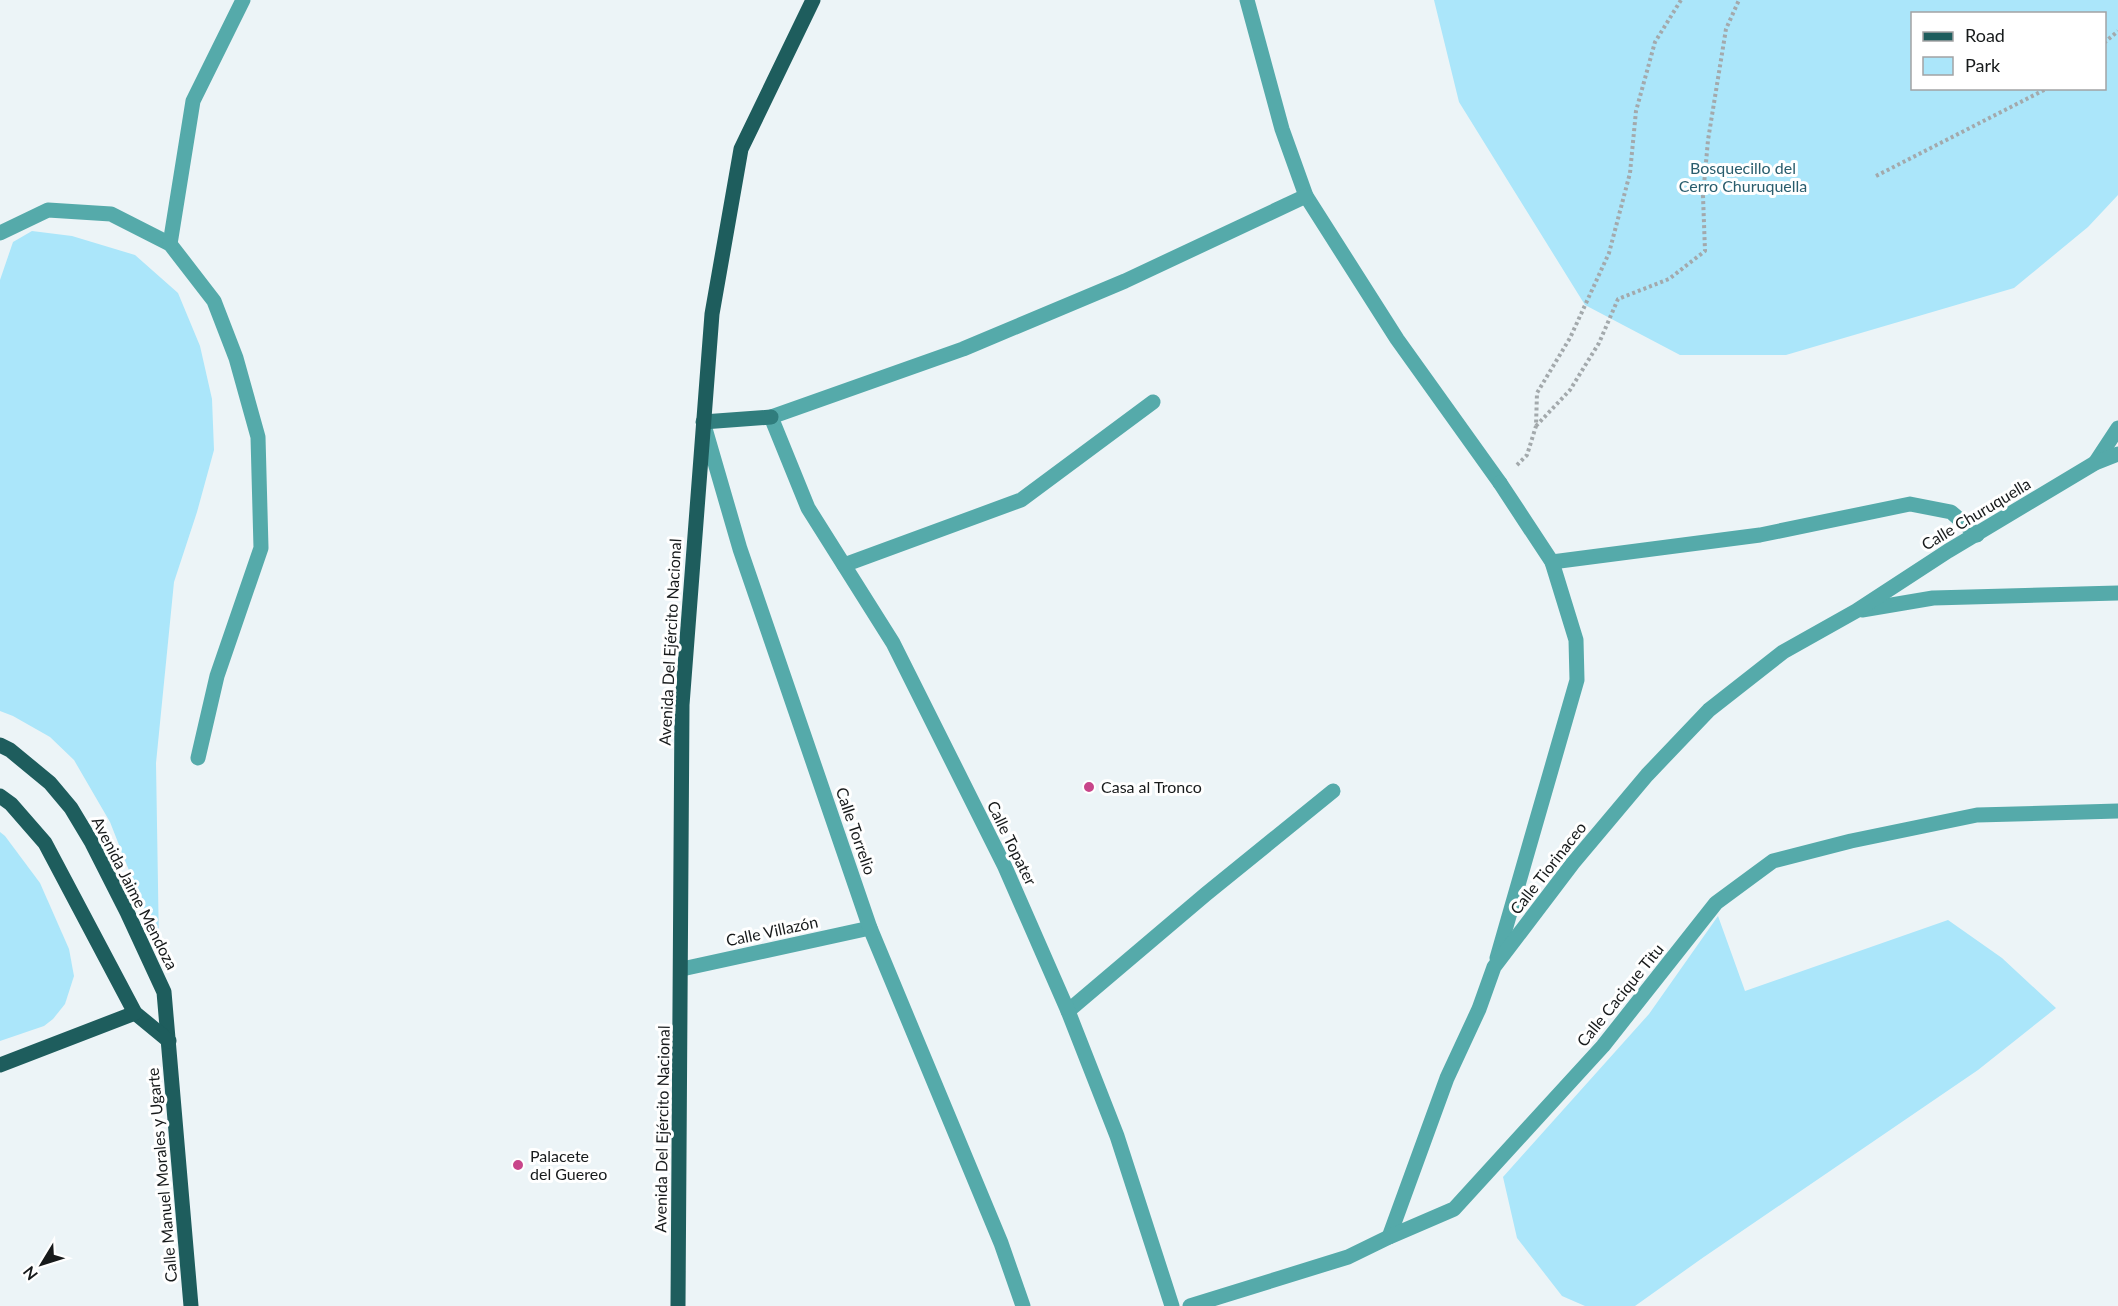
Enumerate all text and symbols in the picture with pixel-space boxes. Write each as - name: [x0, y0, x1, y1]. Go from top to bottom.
- legend: [1911, 12, 2106, 90]
- text: Road: [1965, 24, 2005, 46]
- text: Park: [1965, 54, 2001, 76]
- park label: Bosquecillo del Cerro Churuquella: [1679, 158, 1807, 195]
- street label: Calle Churuquella: [1918, 474, 2034, 554]
- street label: Avenida Del Ejército Nacional: [655, 538, 684, 746]
- place label: Casa al Tronco: [1101, 777, 1202, 796]
- marker: Casa al Tronco: [1082, 780, 1096, 794]
- street label: Calle Torrelio: [833, 785, 880, 877]
- street label: Calle Topater: [984, 797, 1041, 888]
- street label: Avenida Jaime Mendoza: [89, 813, 182, 972]
- street label: Calle Tiorinaceo: [1506, 818, 1590, 918]
- street label: Calle Villazón: [724, 912, 820, 950]
- street label: Calle Cacique Titu: [1572, 939, 1667, 1050]
- street label: Avenida Del Ejército Nacional: [650, 1025, 673, 1233]
- street label: Calle Manuel Morales y Ugarte: [143, 1067, 180, 1283]
- place label: Palacete del Guereo: [530, 1146, 607, 1183]
- marker: Palacete del Guereo: [511, 1158, 525, 1172]
- north arrow: [12, 1234, 72, 1294]
- text: N: [19, 1263, 41, 1284]

